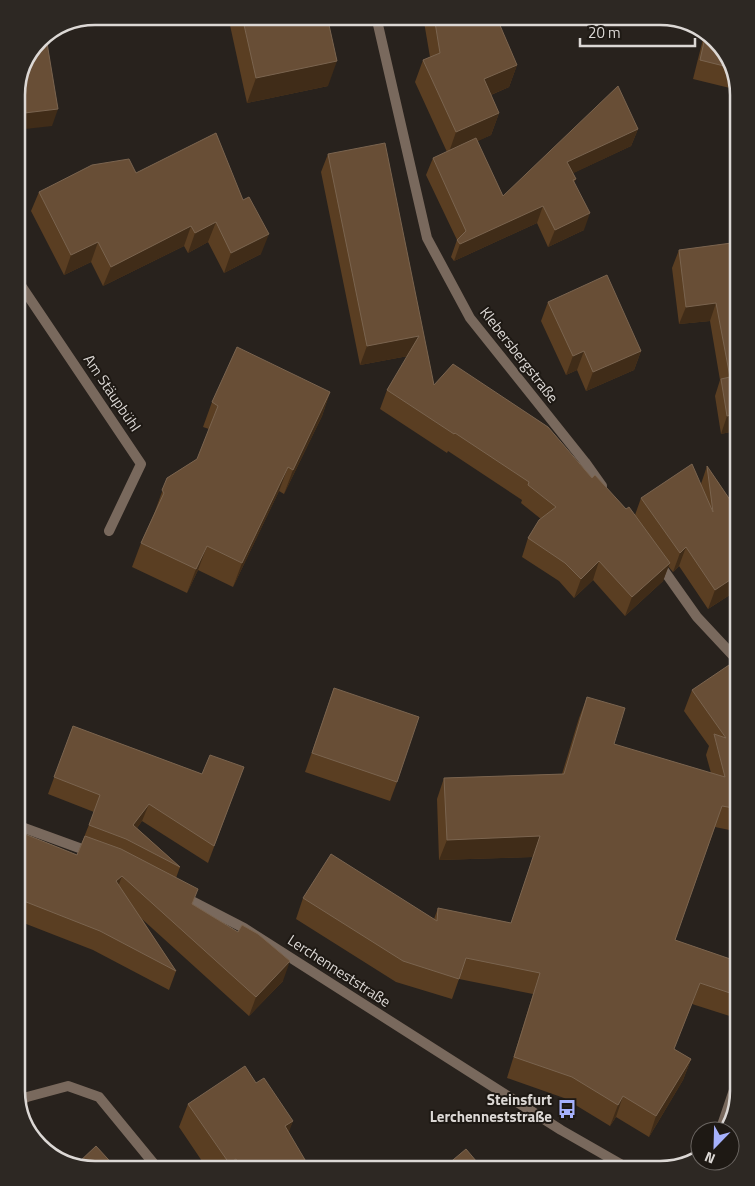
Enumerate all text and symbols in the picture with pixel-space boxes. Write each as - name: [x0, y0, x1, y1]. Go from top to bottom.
- scale bar: [580, 15, 695, 47]
- text: 20 m: [588, 21, 621, 44]
- street label: Klebersbergstraße: [474, 302, 564, 408]
- street label: Am Stäupbühl: [78, 349, 147, 436]
- street label: Lerchenneststraße: [283, 929, 395, 1013]
- place label: Steinsfurt Lerchenneststraße: [430, 1088, 553, 1128]
- bus stop icon: Steinsfurt Lerchenneststraße: [556, 1098, 578, 1120]
- north arrow: [690, 1121, 740, 1171]
- text: N: [701, 1147, 718, 1170]

